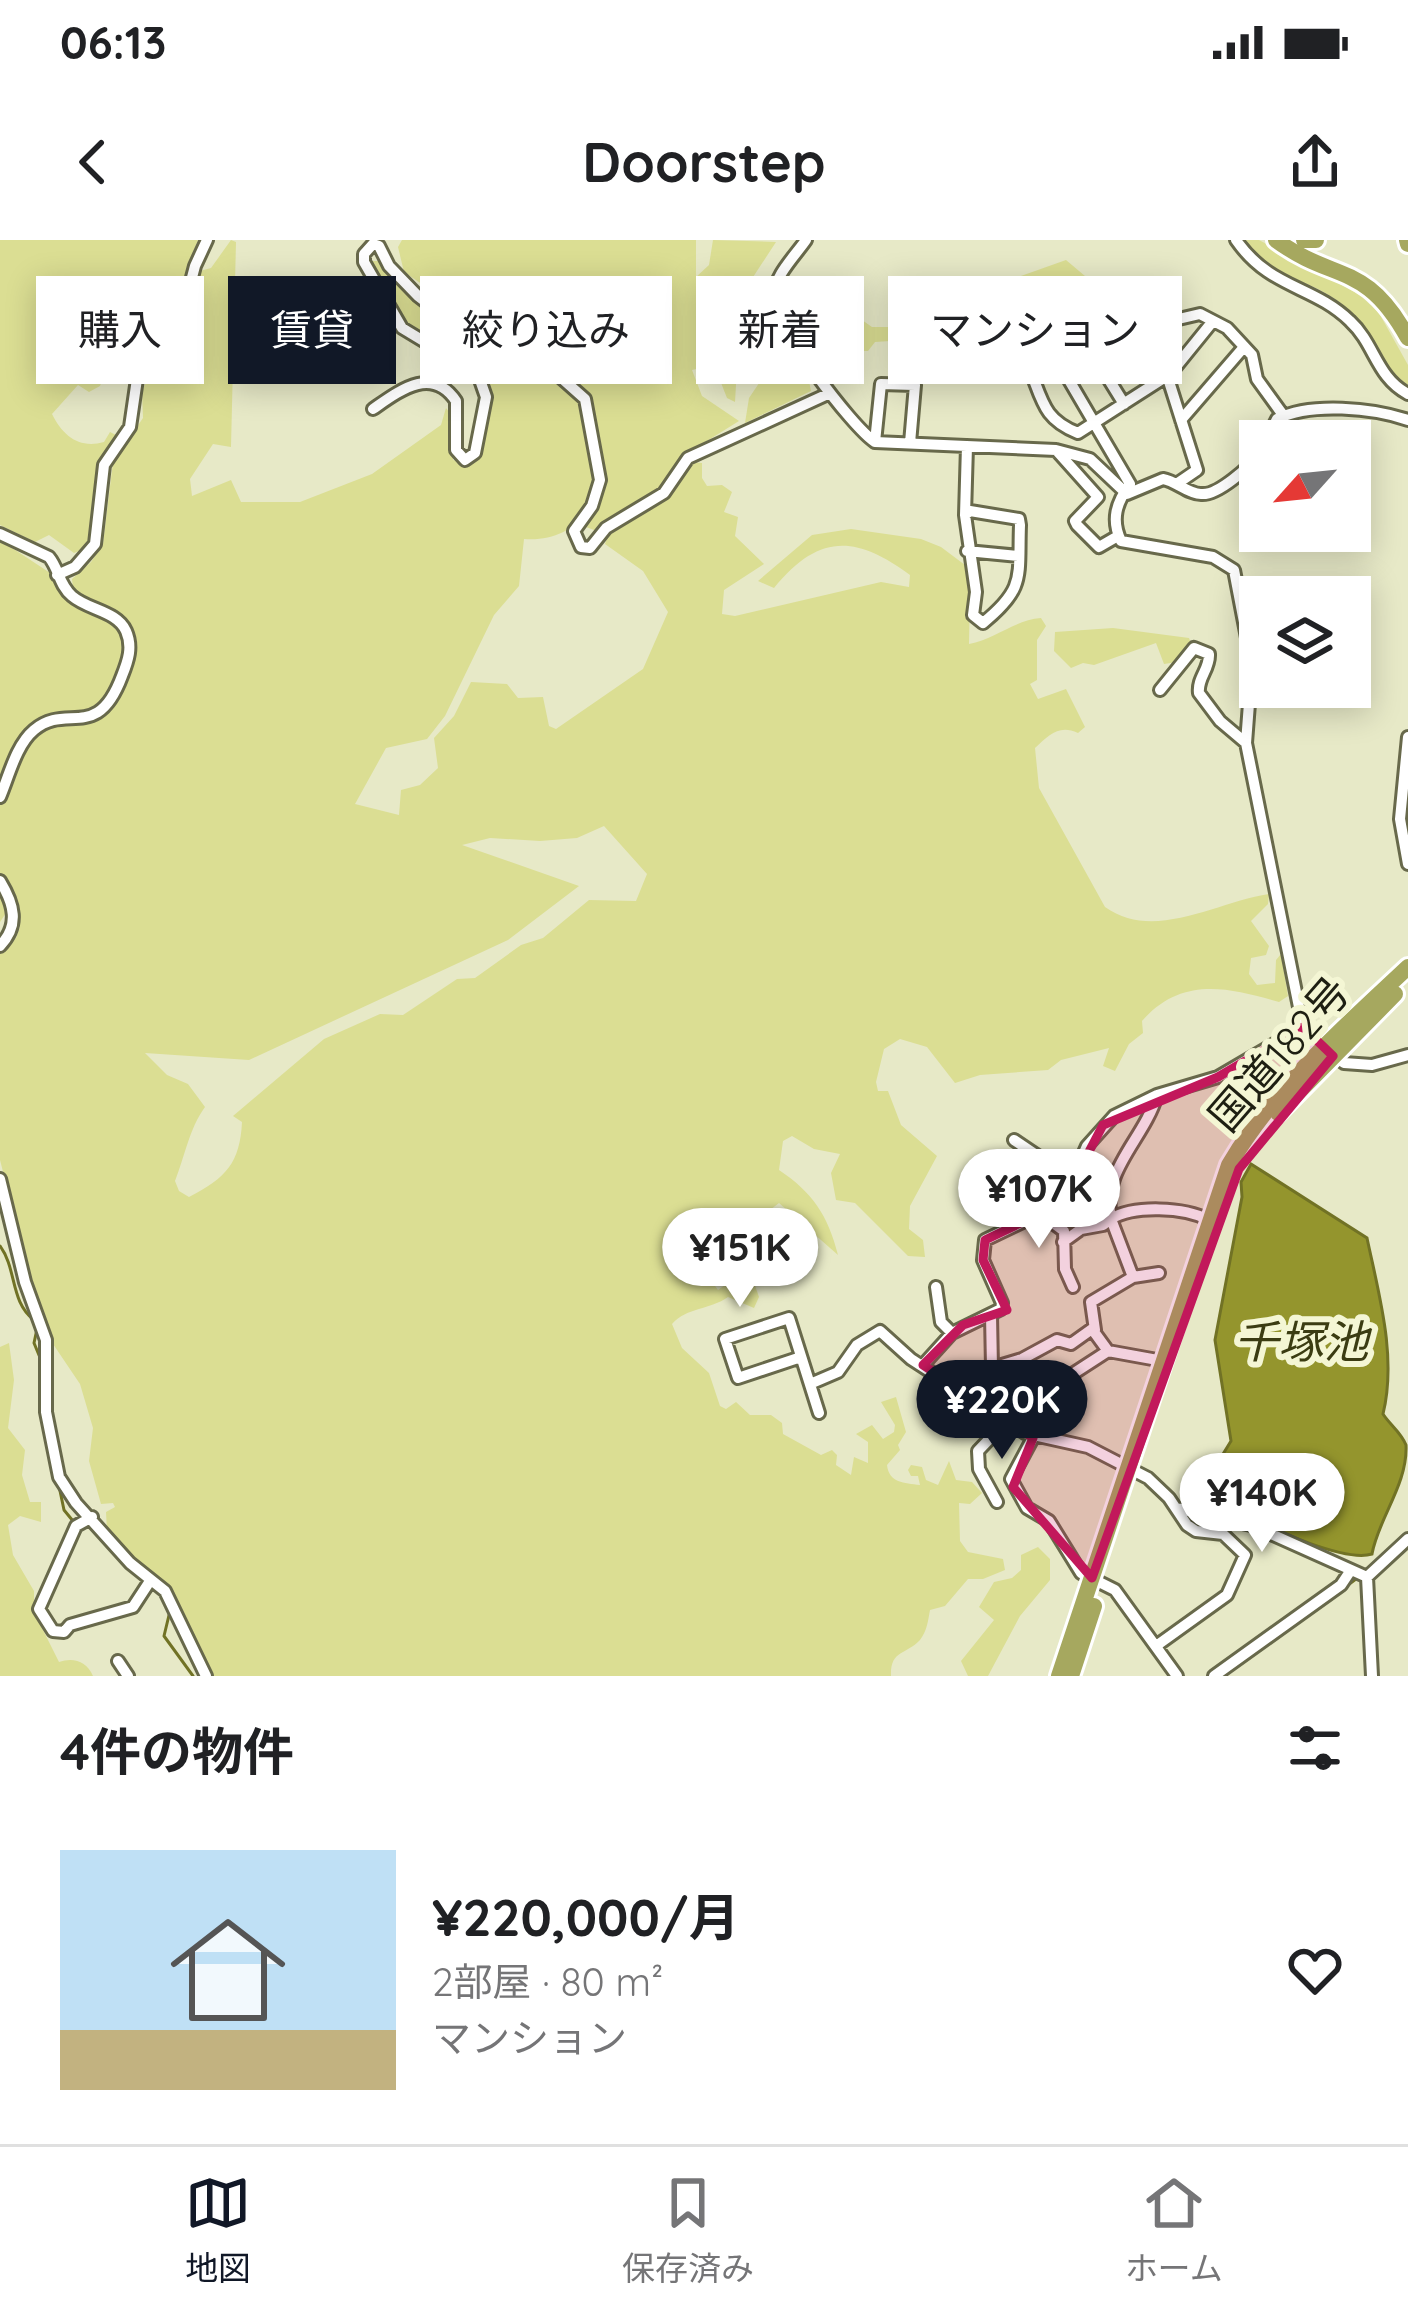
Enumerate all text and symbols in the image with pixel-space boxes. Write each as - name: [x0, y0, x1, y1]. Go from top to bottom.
- text: 06:13: [60, 14, 166, 70]
- text: Doorstep: [582, 128, 826, 196]
- icon: back: [60, 129, 126, 195]
- icon: share: [1282, 129, 1348, 195]
- chip: 購入: [36, 276, 204, 384]
- chip: 賃貸: [228, 276, 396, 384]
- chip: 絞り込み: [420, 276, 672, 384]
- chip: 新着: [696, 276, 864, 384]
- chip: マンション: [888, 276, 1182, 384]
- north arrow: [1239, 420, 1371, 552]
- map controls: [1239, 420, 1371, 708]
- button: layers: [1239, 576, 1371, 708]
- street label: 国道182号: [1197, 966, 1360, 1142]
- pin: ¥107K: [955, 1149, 1123, 1251]
- text: ¥107K: [985, 1163, 1093, 1212]
- pin: ¥151K: [656, 1208, 824, 1310]
- text: ¥151K: [689, 1222, 791, 1271]
- water label: 千塚池: [1233, 1313, 1372, 1369]
- pin: ¥220K: [918, 1360, 1086, 1462]
- text: ¥220K: [943, 1374, 1061, 1423]
- pin: ¥140K: [1178, 1453, 1346, 1555]
- text: ¥140K: [1207, 1467, 1317, 1516]
- icon: filters: [1282, 1715, 1348, 1781]
- text: 4件の物件: [60, 1719, 294, 1783]
- text: ¥220,000/月: [432, 1885, 740, 1949]
- icon: home: [156, 1898, 300, 2042]
- icon: heart: [1282, 1937, 1348, 2003]
- text: 2部屋 · 80 m²: [432, 1957, 663, 2006]
- text: マンション: [432, 2013, 627, 2062]
- tab: 地図: [185, 2170, 251, 2290]
- tab: 保存済み: [622, 2170, 754, 2290]
- tab: ホーム: [1125, 2170, 1223, 2290]

